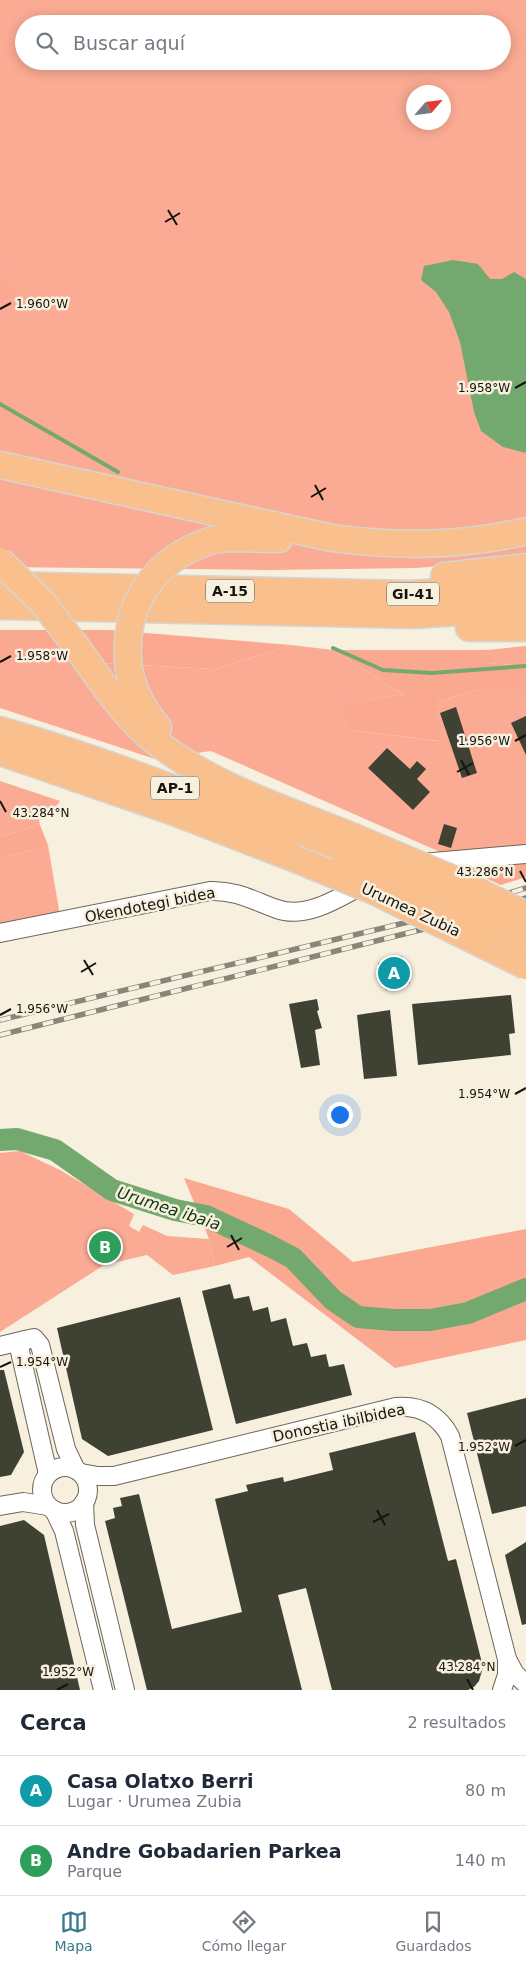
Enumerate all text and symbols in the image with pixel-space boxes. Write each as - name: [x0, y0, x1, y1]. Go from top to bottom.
- search box: [15, 15, 511, 70]
- icon: search: [33, 29, 61, 57]
- text: Buscar aquí: [73, 32, 185, 54]
- north arrow: [406, 85, 451, 130]
- text: 1.960°W: [16, 297, 68, 311]
- text: 1.958°W: [458, 381, 510, 395]
- road number: A-15: [206, 580, 254, 602]
- road number: GI-41: [387, 582, 439, 606]
- text: 1.958°W: [16, 649, 68, 663]
- text: 1.956°W: [458, 734, 510, 748]
- road number: AP-1: [151, 776, 199, 800]
- text: 43.284°N: [13, 806, 69, 820]
- text: 43.286°N: [457, 865, 513, 879]
- street label: Urumea Zubia: [359, 879, 463, 941]
- street label: Okendotegi bidea: [83, 884, 217, 926]
- pin: A: [378, 954, 410, 992]
- text: 1.956°W: [16, 1002, 68, 1016]
- text: 1.954°W: [458, 1087, 510, 1101]
- your location: [327, 1102, 353, 1128]
- water label: Urumea ibaia: [115, 1183, 223, 1234]
- pin: B: [89, 1228, 121, 1266]
- text: 1.954°W: [16, 1355, 68, 1369]
- street label: Donostia ibilbidea: [271, 1400, 407, 1446]
- text: 1.952°W: [458, 1440, 510, 1454]
- text: 43.284°N: [439, 1660, 495, 1674]
- text: 1.952°W: [42, 1665, 94, 1679]
- text: Cerca: [20, 1711, 87, 1735]
- text: 2 resultados: [407, 1713, 506, 1732]
- text: Casa Olatxo Berri: [67, 1770, 254, 1792]
- text: A: [30, 1781, 42, 1800]
- text: 80 m: [465, 1781, 506, 1800]
- text: Lugar · Urumea Zubia: [67, 1792, 242, 1811]
- text: Andre Gobadarien Parkea: [67, 1840, 342, 1862]
- text: B: [30, 1851, 42, 1870]
- text: 140 m: [455, 1851, 506, 1870]
- text: Parque: [67, 1862, 122, 1881]
- tab: Mapa: [55, 1908, 93, 1954]
- tab: Cómo llegar: [202, 1908, 286, 1954]
- tab: Guardados: [395, 1908, 471, 1954]

